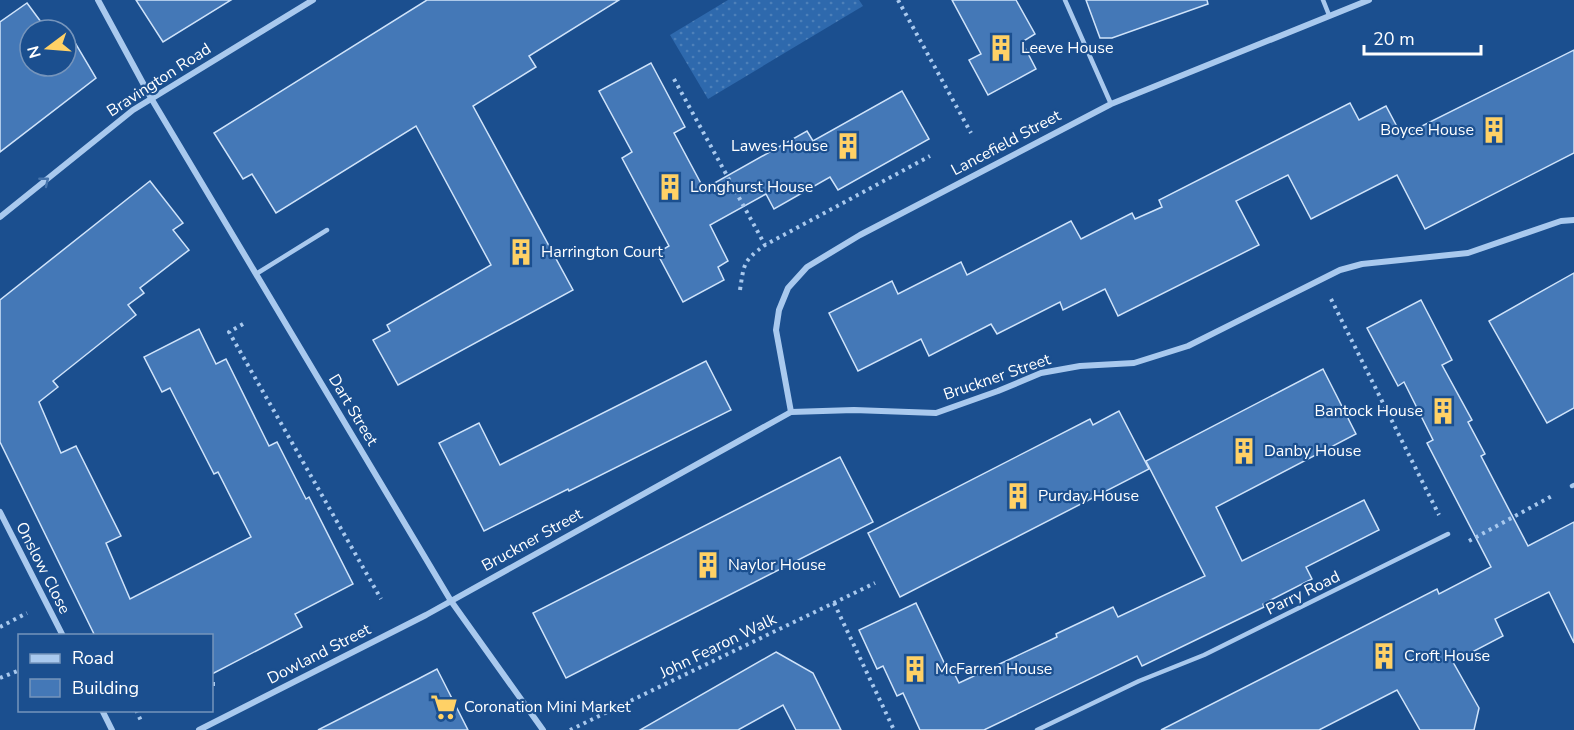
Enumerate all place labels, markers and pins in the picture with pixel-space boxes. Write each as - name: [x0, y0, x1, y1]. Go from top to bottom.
- building icon: Leeve House: [986, 33, 1016, 63]
- place label: Leeve House: [1021, 37, 1114, 59]
- building icon: Boyce House: [1479, 115, 1509, 145]
- place label: Boyce House: [1380, 119, 1474, 141]
- building icon: Lawes House: [833, 131, 863, 161]
- place label: Lawes House: [731, 135, 828, 157]
- building icon: Longhurst House: [655, 172, 685, 202]
- place label: Longhurst House: [690, 176, 813, 198]
- building icon: Harrington Court: [506, 237, 536, 267]
- place label: Harrington Court: [541, 241, 663, 263]
- building icon: Bantock House: [1428, 396, 1458, 426]
- place label: Bantock House: [1314, 400, 1423, 422]
- building icon: Danby House: [1229, 436, 1259, 466]
- place label: Danby House: [1264, 440, 1361, 462]
- building icon: Purday House: [1003, 481, 1033, 511]
- place label: Purday House: [1038, 485, 1139, 507]
- building icon: Naylor House: [693, 550, 723, 580]
- place label: Naylor House: [728, 554, 826, 576]
- building icon: Croft House: [1369, 641, 1399, 671]
- place label: Croft House: [1404, 645, 1490, 667]
- building icon: McFarren House: [900, 654, 930, 684]
- place label: McFarren House: [935, 658, 1052, 680]
- supermarket icon: Coronation Mini Market: [429, 692, 459, 722]
- place label: Coronation Mini Market: [464, 696, 631, 718]

